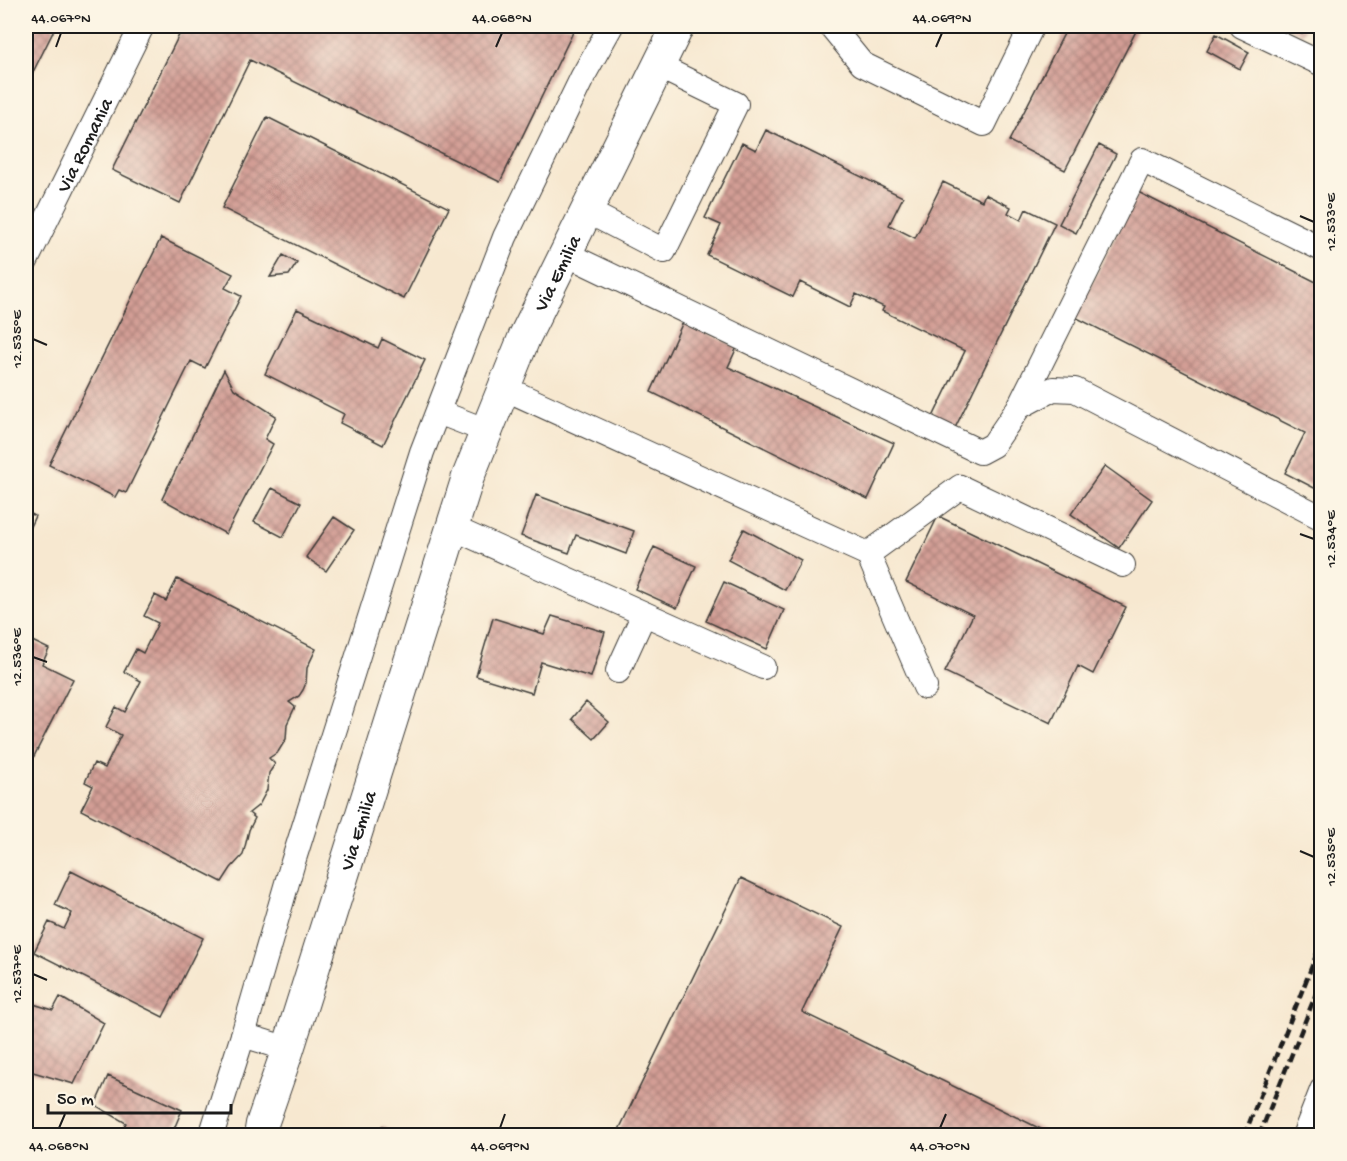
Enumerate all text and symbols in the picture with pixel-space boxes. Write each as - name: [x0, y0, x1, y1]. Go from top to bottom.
- text: 44.067°N: [31, 10, 91, 28]
- text: 44.068°N: [472, 10, 532, 28]
- text: 44.069°N: [912, 10, 972, 28]
- street label: Via Romania: [53, 94, 120, 198]
- text: 12.533°E: [1323, 193, 1341, 252]
- street label: Via Emilia: [530, 231, 588, 317]
- text: 12.535°E: [9, 309, 27, 369]
- text: 12.534°E: [1323, 510, 1341, 569]
- text: 12.536°E: [9, 628, 27, 687]
- street label: Via Emilia: [337, 788, 384, 875]
- text: 12.535°E: [1323, 827, 1341, 887]
- text: 12.537°E: [9, 945, 27, 1004]
- scale bar: [48, 1077, 231, 1115]
- text: 50 m: [57, 1090, 94, 1111]
- text: 44.068°N: [29, 1138, 89, 1156]
- text: 44.069°N: [470, 1138, 530, 1156]
- text: 44.070°N: [910, 1138, 970, 1156]

